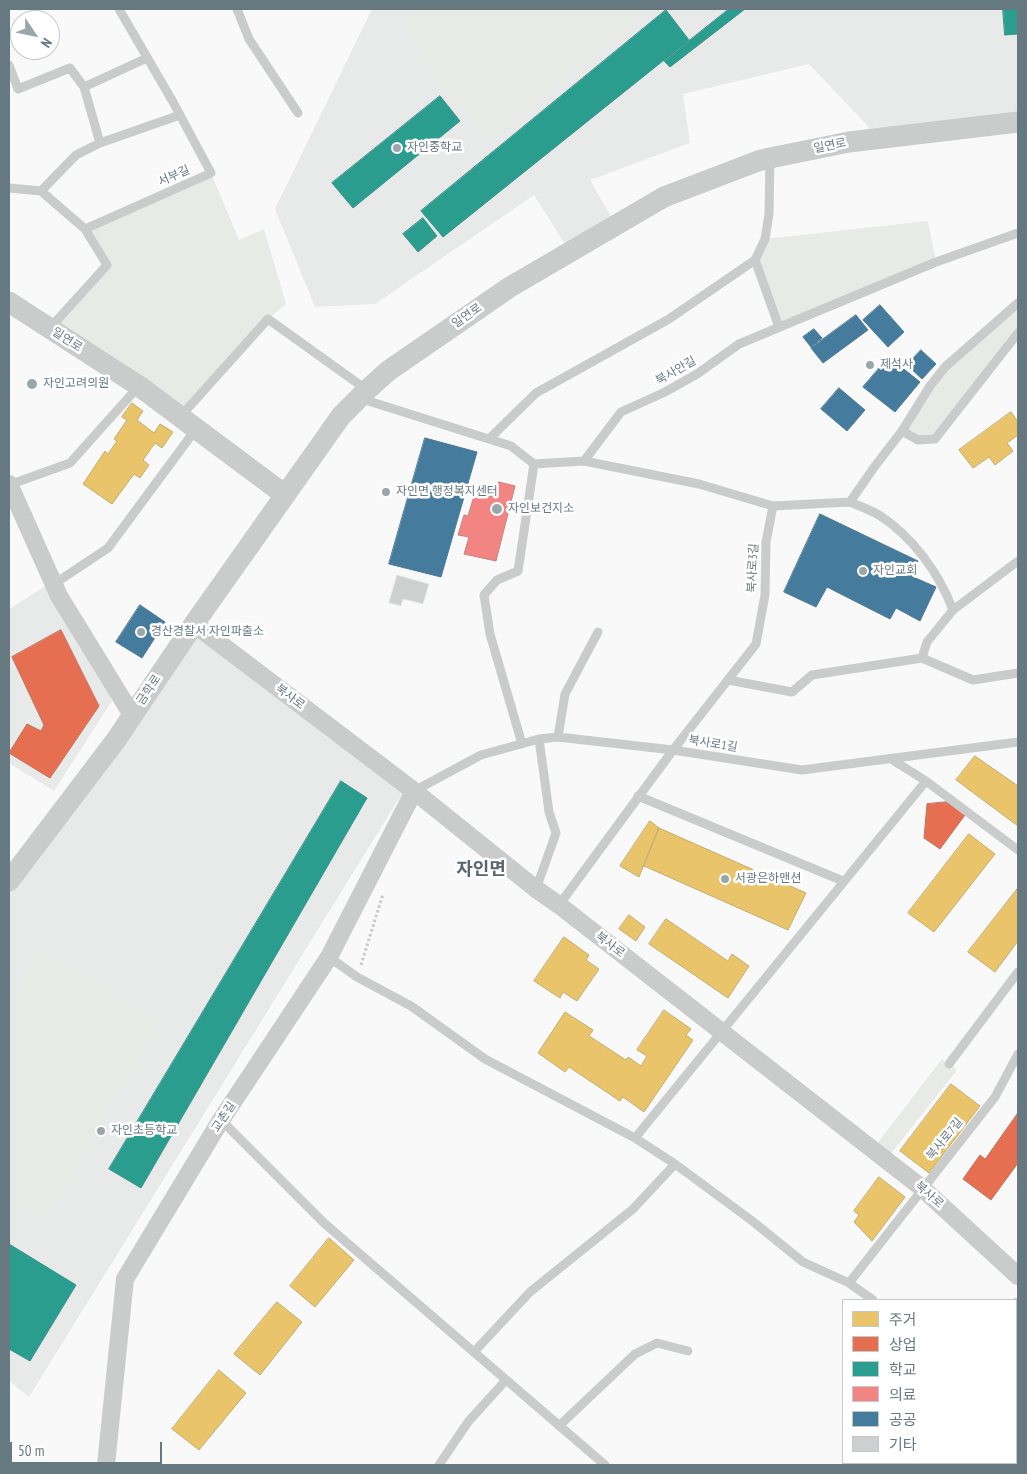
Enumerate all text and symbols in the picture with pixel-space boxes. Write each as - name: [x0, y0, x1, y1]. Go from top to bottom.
- north arrow: [10, 10, 60, 60]
- text: N: [37, 35, 56, 51]
- street label: 일연로: [812, 136, 848, 156]
- place label: 자인중학교: [407, 141, 462, 155]
- marker: 자인중학교: [391, 142, 403, 154]
- street label: 서부길: [156, 163, 192, 189]
- street label: 일연로: [449, 301, 485, 331]
- street label: 일연로: [49, 325, 85, 355]
- street label: 북사안길: [653, 354, 699, 388]
- place label: 제석사: [880, 358, 913, 372]
- marker: 제석사: [864, 359, 876, 371]
- marker: 자인고려의원: [25, 377, 39, 391]
- place label: 자인고려의원: [43, 377, 109, 391]
- place label: 자인면 행정복지센터: [396, 485, 498, 499]
- marker: 자인면 행정복지센터: [380, 486, 392, 498]
- marker: 자인보건지소: [490, 502, 504, 516]
- place label: 자인보건지소: [508, 502, 574, 516]
- street label: 북사로3길: [745, 543, 761, 593]
- place label: 자인교회: [873, 564, 917, 578]
- marker: 자인교회: [857, 565, 869, 577]
- place label: 경산경찰서 자인파출소: [151, 625, 264, 639]
- marker: 경산경찰서 자인파출소: [135, 626, 147, 638]
- street label: 금학로: [134, 672, 164, 708]
- street label: 북사로: [272, 681, 308, 713]
- street label: 북사로1길: [687, 733, 739, 755]
- district label: 자인면: [456, 859, 506, 881]
- place label: 서광은하맨션: [735, 872, 801, 886]
- marker: 서광은하맨션: [719, 873, 731, 885]
- street label: 북사로: [593, 929, 627, 961]
- street label: 교촌길: [209, 1099, 239, 1135]
- street label: 북사로7길: [924, 1115, 966, 1163]
- place label: 자인초등학교: [111, 1124, 177, 1138]
- marker: 자인초등학교: [95, 1125, 107, 1137]
- street label: 북사로: [912, 1179, 946, 1211]
- legend: [842, 1299, 1017, 1464]
- text: 주거: [889, 1310, 917, 1329]
- text: 상업: [889, 1335, 917, 1354]
- text: 학교: [889, 1360, 917, 1379]
- text: 의료: [889, 1385, 917, 1404]
- text: 공공: [889, 1410, 917, 1429]
- scale bar: [12, 1432, 165, 1464]
- text: 기타: [889, 1435, 917, 1454]
- text: 50 m: [18, 1441, 44, 1460]

